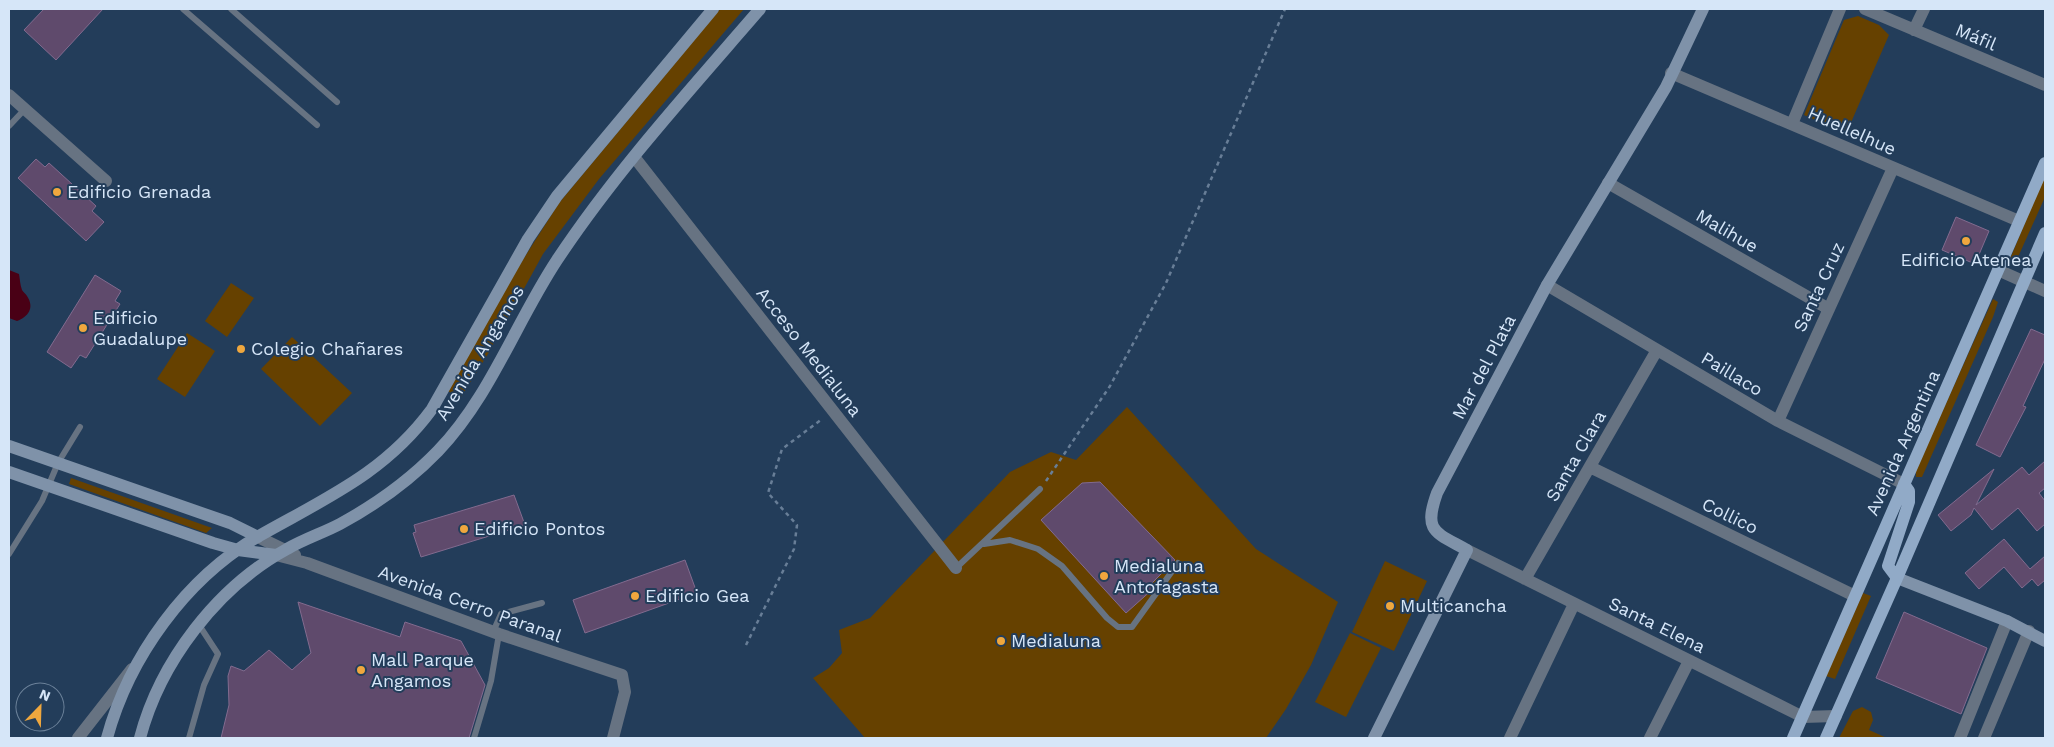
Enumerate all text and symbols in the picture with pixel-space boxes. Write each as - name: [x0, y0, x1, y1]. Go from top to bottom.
- street label: Máfil: [1952, 19, 2000, 55]
- street label: Huellelhue: [1805, 102, 1899, 159]
- place label: Edificio Grenada: [67, 181, 211, 202]
- marker: Edificio Grenada: [51, 186, 63, 198]
- street label: Malihue: [1692, 204, 1762, 257]
- marker: Edificio Atenea: [1960, 235, 1972, 247]
- street label: Santa Cruz: [1789, 239, 1848, 335]
- place label: Edificio Atenea: [1900, 249, 2032, 270]
- street label: Avenida Angamos: [431, 281, 528, 424]
- street label: Acceso Medialuna: [752, 283, 866, 421]
- place label: Edificio Guadalupe: [93, 307, 187, 349]
- street label: Mar del Plata: [1447, 311, 1520, 423]
- marker: Edificio Guadalupe: [77, 322, 89, 334]
- place label: Colegio Chañares: [251, 338, 403, 359]
- marker: Colegio Chañares: [235, 343, 247, 355]
- street label: Paillaco: [1698, 347, 1767, 400]
- street label: Avenida Argentina: [1861, 367, 1944, 519]
- street label: Santa Clara: [1541, 407, 1610, 505]
- street label: Collico: [1699, 493, 1762, 538]
- place label: Edificio Pontos: [474, 518, 605, 539]
- marker: Edificio Pontos: [458, 523, 470, 535]
- place label: Medialuna Antofagasta: [1114, 555, 1219, 597]
- street label: Avenida Cerro Paranal: [376, 561, 565, 647]
- marker: Medialuna Antofagasta: [1098, 570, 1110, 582]
- place label: Edificio Gea: [645, 585, 750, 606]
- marker: Edificio Gea: [629, 590, 641, 602]
- street label: Santa Elena: [1606, 592, 1709, 657]
- place label: Multicancha: [1400, 595, 1507, 616]
- marker: Multicancha: [1384, 600, 1396, 612]
- place label: Medialuna: [1011, 630, 1101, 651]
- marker: Medialuna: [995, 635, 1007, 647]
- place label: Mall Parque Angamos: [371, 649, 474, 691]
- marker: Mall Parque Angamos: [355, 664, 367, 676]
- north arrow: [15, 682, 65, 732]
- text: N: [37, 686, 53, 704]

